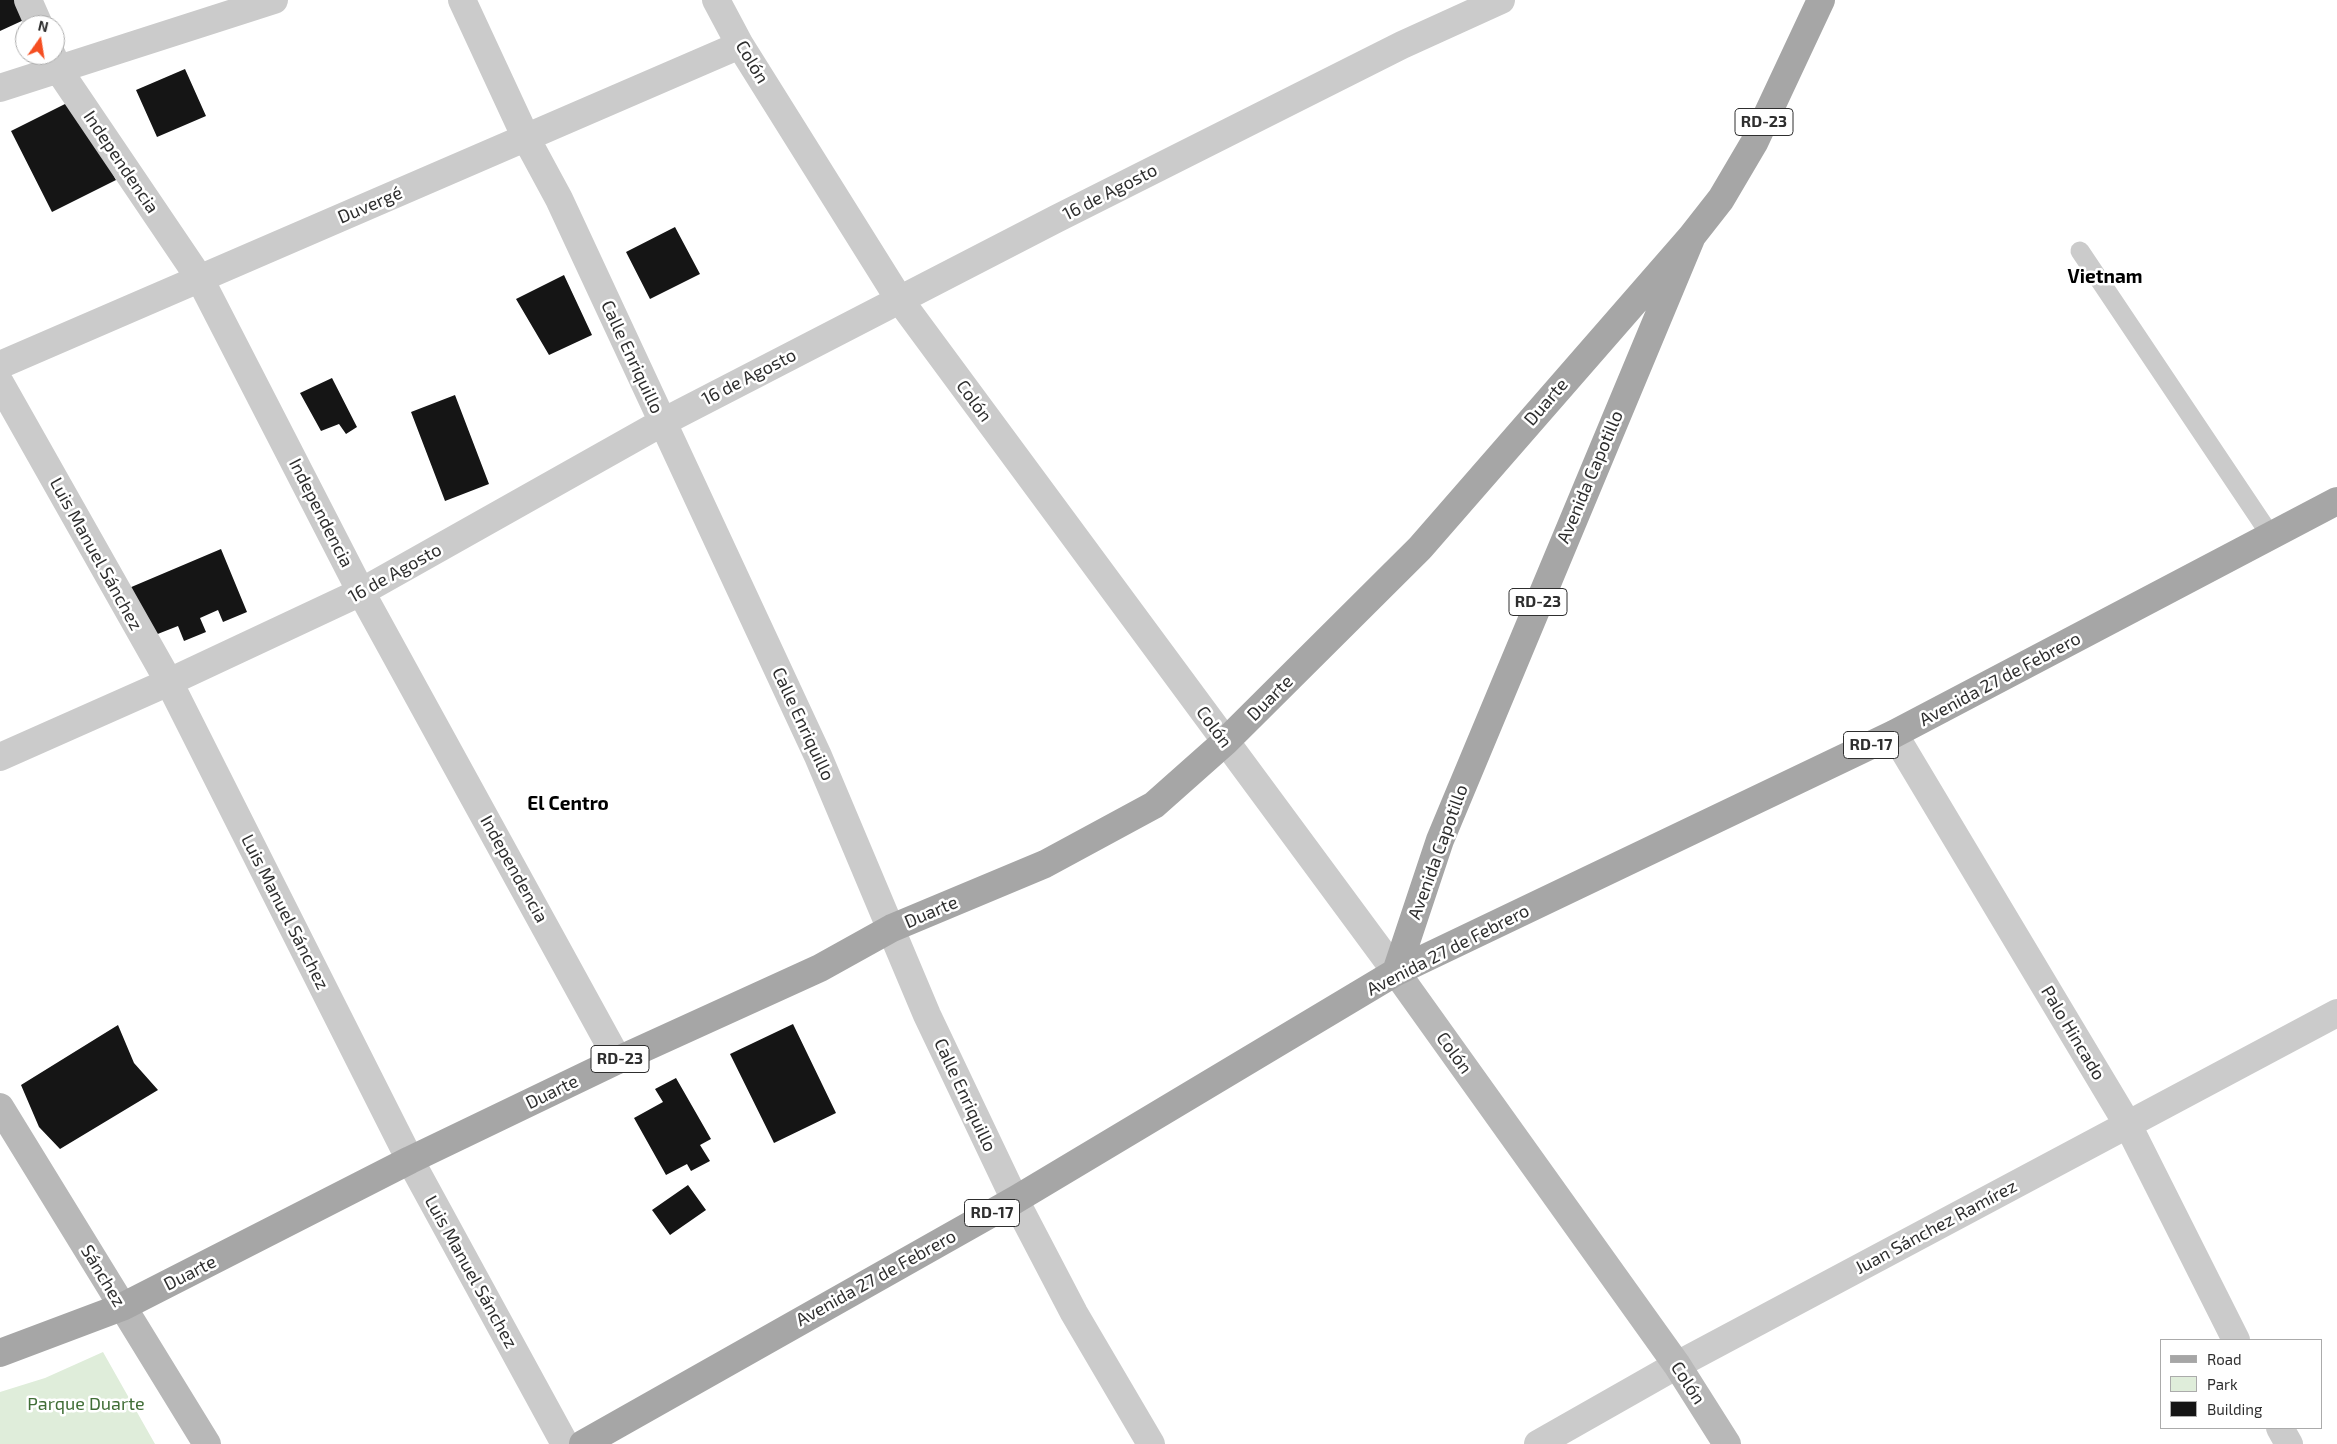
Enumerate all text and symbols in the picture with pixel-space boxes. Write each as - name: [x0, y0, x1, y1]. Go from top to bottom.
- north arrow: [15, 15, 65, 65]
- text: N: [36, 16, 50, 35]
- street label: Colón: [731, 37, 773, 87]
- street label: Independencia: [79, 107, 163, 217]
- road number: RD-23: [1735, 108, 1793, 136]
- street label: 16 de Agosto: [1059, 159, 1161, 225]
- street label: Duvergé: [334, 182, 406, 228]
- district label: Vietnam: [2068, 266, 2142, 288]
- street label: Calle Enriquillo: [596, 297, 668, 417]
- street label: 16 de Agosto: [698, 344, 800, 410]
- street label: Duarte: [1520, 374, 1572, 430]
- street label: Colón: [952, 376, 996, 426]
- street label: Avenida Capotillo: [1552, 407, 1628, 547]
- street label: Independencia: [284, 455, 358, 571]
- street label: Luis Manuel Sánchez: [45, 474, 147, 634]
- street label: 16 de Agosto: [345, 539, 445, 607]
- road number: RD-23: [1509, 588, 1567, 616]
- street label: Avenida 27 de Febrero: [1916, 627, 2084, 731]
- street label: Calle Enriquillo: [767, 664, 839, 784]
- street label: Duarte: [1243, 671, 1297, 725]
- street label: Colón: [1192, 702, 1236, 752]
- road number: RD-17: [1844, 732, 1898, 758]
- street label: Avenida Capotillo: [1404, 782, 1472, 922]
- district label: El Centro: [527, 793, 609, 815]
- street label: Independencia: [476, 812, 552, 926]
- street label: Luis Manuel Sánchez: [237, 831, 333, 993]
- street label: Duarte: [901, 891, 961, 933]
- street label: Avenida 27 de Febrero: [1363, 900, 1533, 1000]
- street label: Palo Hincado: [2036, 982, 2110, 1084]
- street label: Colón: [1432, 1028, 1476, 1078]
- street label: Calle Enriquillo: [929, 1035, 1001, 1155]
- road number: RD-23: [591, 1046, 649, 1072]
- street label: Duarte: [522, 1070, 582, 1114]
- street label: Juan Sánchez Ramírez: [1851, 1175, 2021, 1279]
- street label: Luis Manuel Sánchez: [420, 1192, 522, 1352]
- road number: RD-17: [964, 1200, 1020, 1226]
- street label: Avenida 27 de Febrero: [792, 1225, 960, 1331]
- street label: Sánchez: [76, 1241, 130, 1311]
- street label: Duarte: [160, 1251, 220, 1295]
- legend: [2160, 1339, 2322, 1429]
- text: Road: [2207, 1350, 2242, 1368]
- street label: Colón: [1666, 1358, 1710, 1408]
- text: Park: [2207, 1375, 2238, 1393]
- park label: Parque Duarte: [27, 1393, 145, 1415]
- text: Building: [2207, 1400, 2262, 1418]

